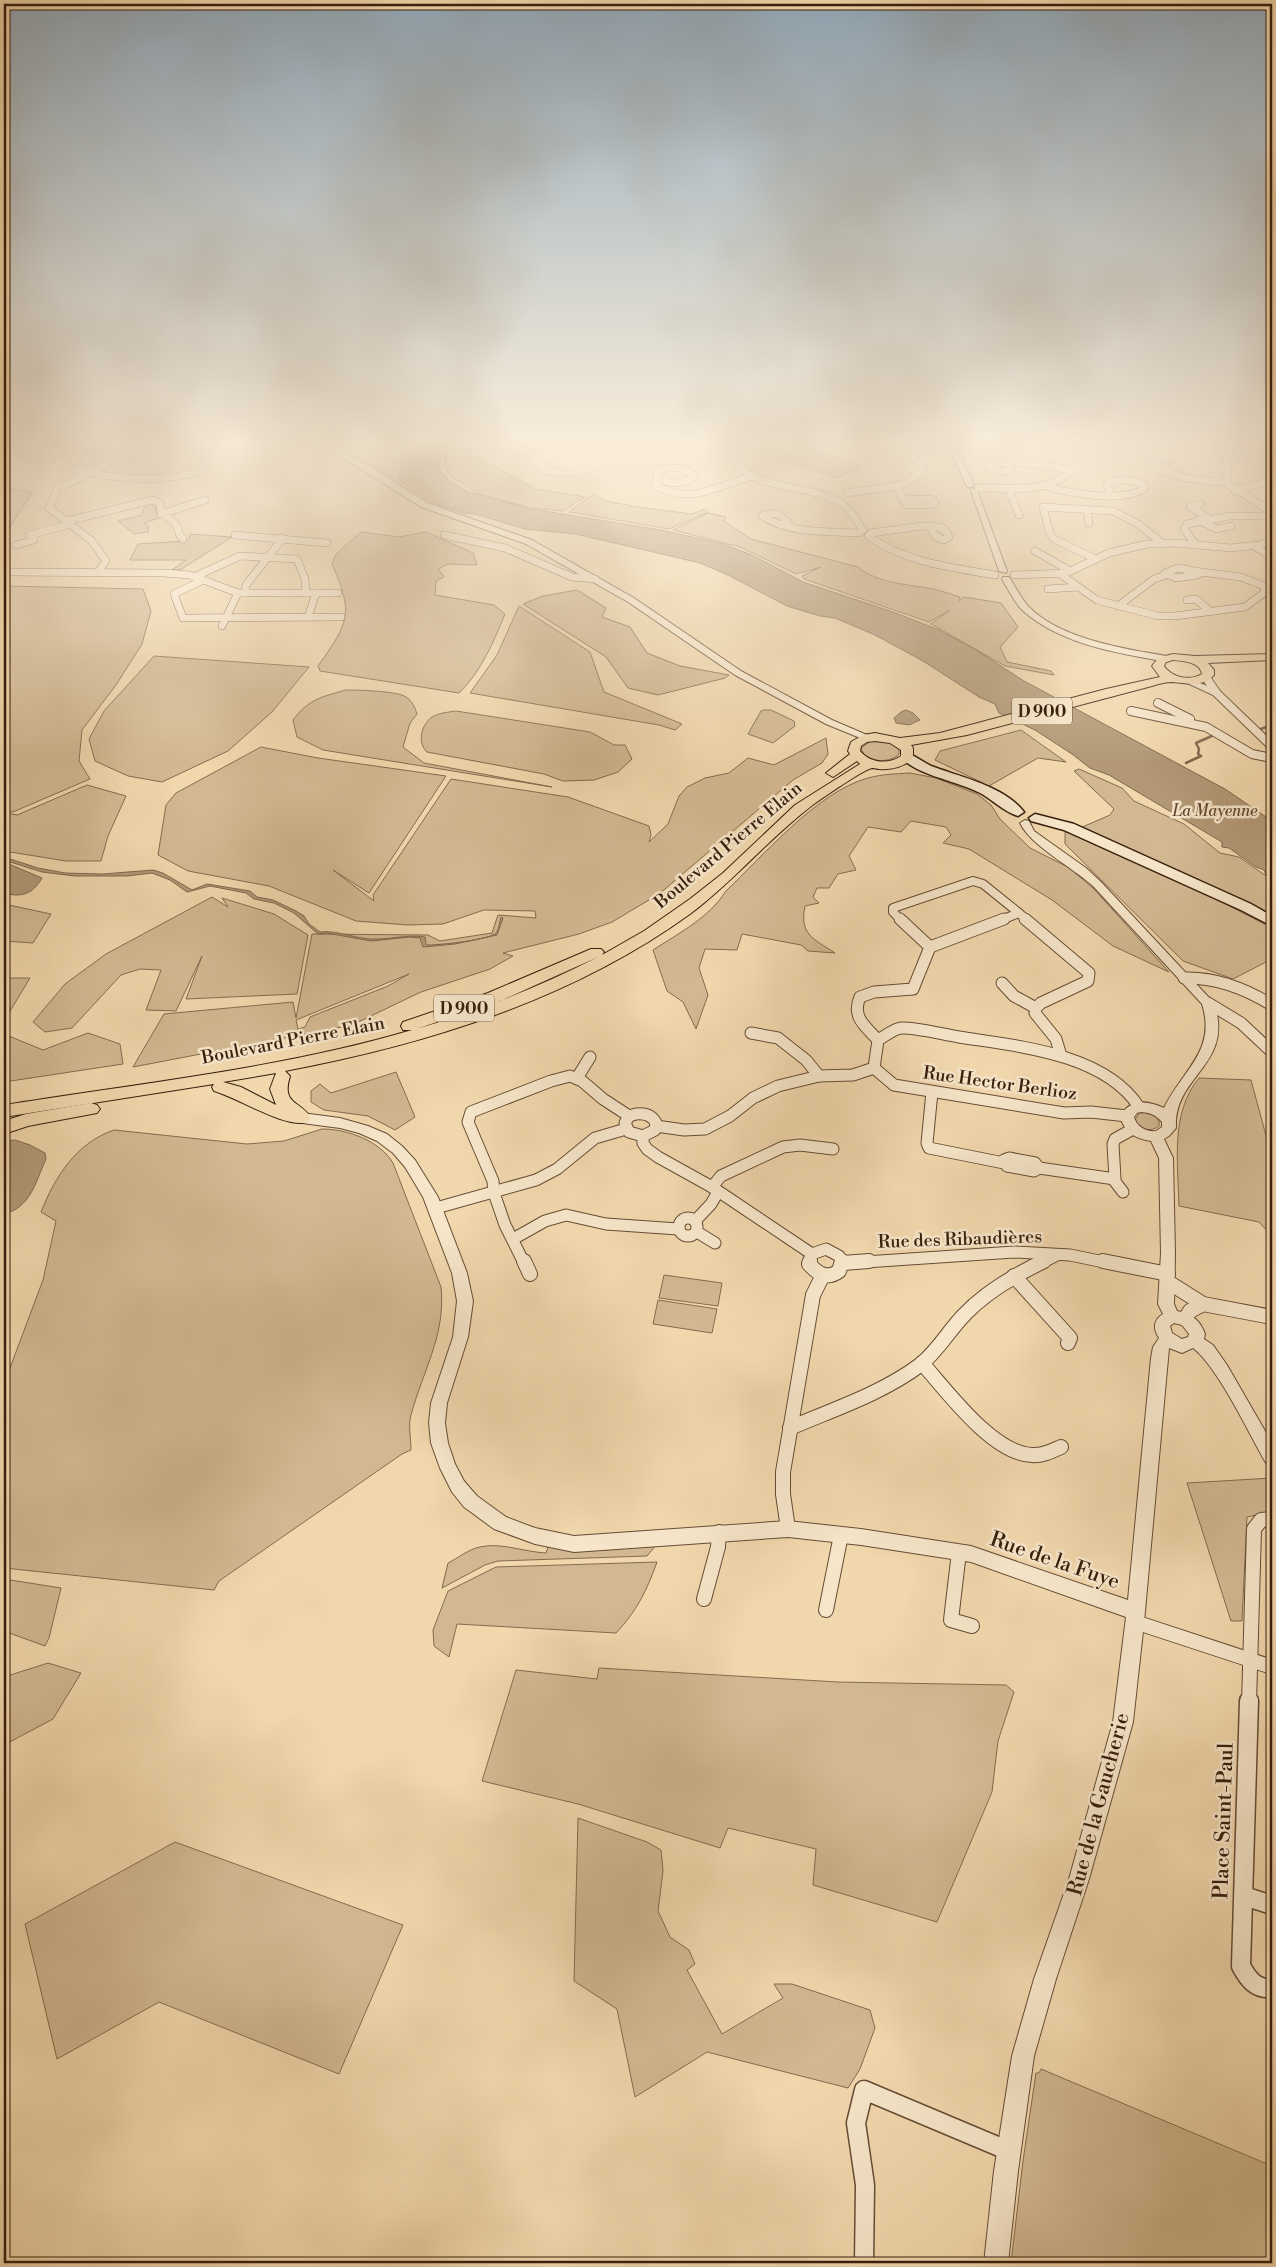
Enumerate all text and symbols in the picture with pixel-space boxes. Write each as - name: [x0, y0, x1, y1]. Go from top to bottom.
- road number: D 900: [1012, 698, 1072, 724]
- street label: Boulevard Pierre Elain: [649, 776, 807, 915]
- water label: La Mayenne: [1171, 801, 1258, 821]
- road number: D 900: [434, 994, 494, 1021]
- street label: Boulevard Pierre Elain: [198, 1011, 387, 1070]
- street label: Rue Hector Berlioz: [922, 1061, 1078, 1106]
- street label: Rue des Ribaudières: [878, 1225, 1043, 1254]
- street label: Rue de la Fuye: [986, 1527, 1123, 1595]
- street label: Rue de la Gaucherie: [1062, 1710, 1136, 1898]
- street label: Place Saint-Paul: [1208, 1742, 1240, 1900]

